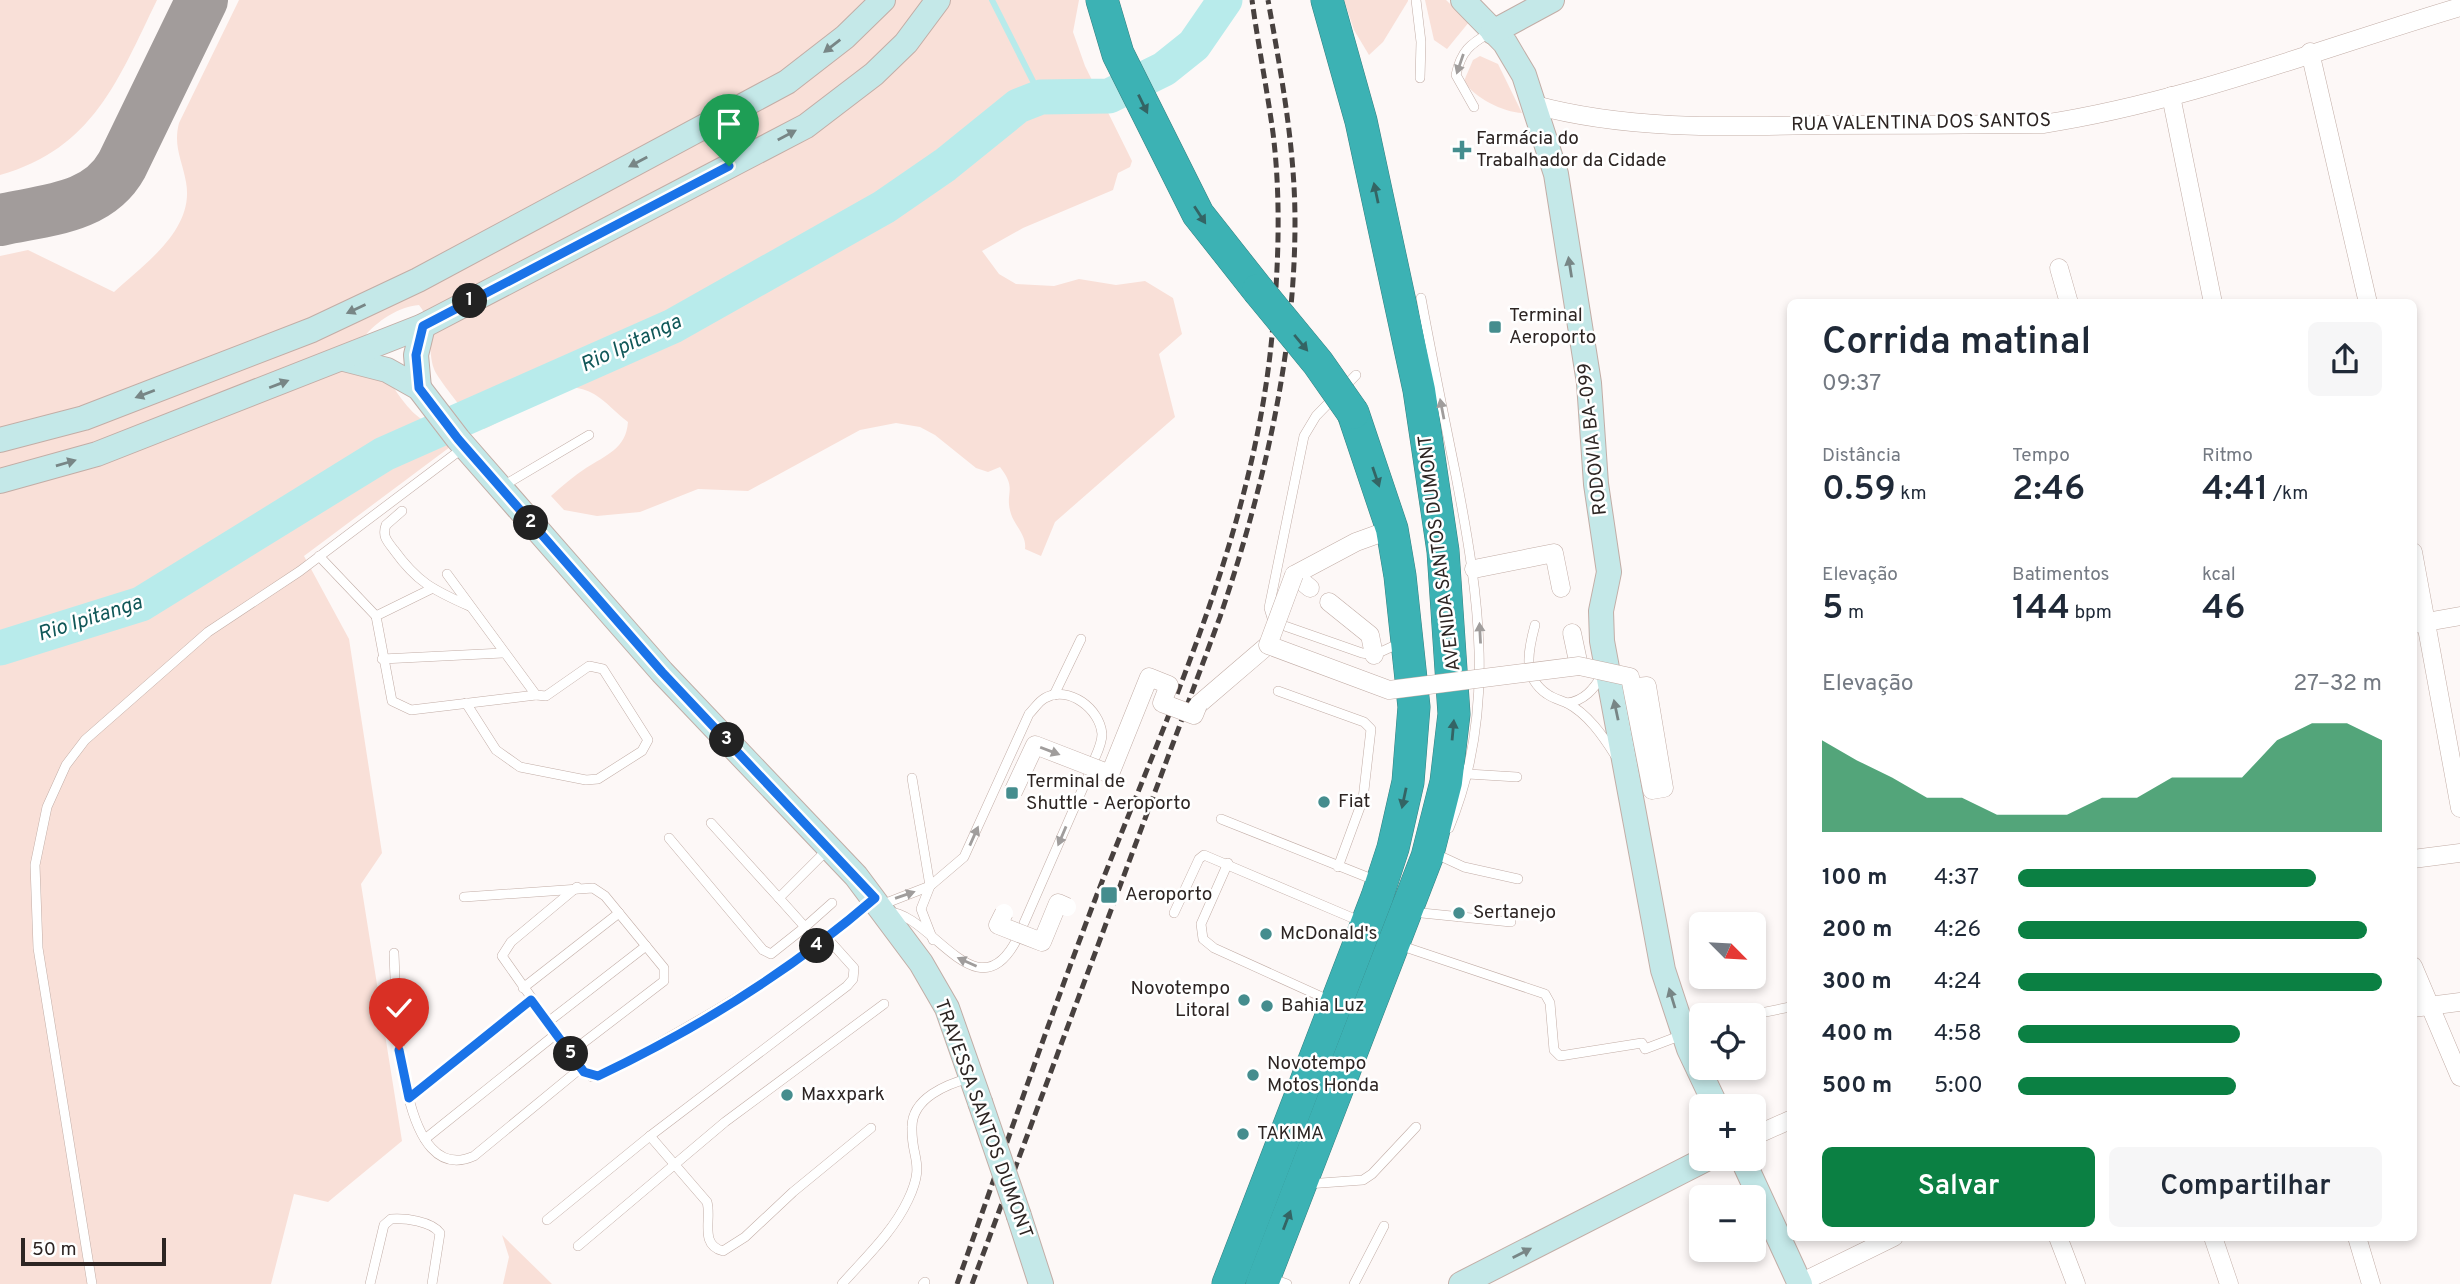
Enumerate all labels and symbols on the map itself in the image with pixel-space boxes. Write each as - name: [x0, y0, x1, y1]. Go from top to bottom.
- one-way arrow: [824, 38, 841, 53]
- one-way arrow: [1454, 53, 1465, 74]
- pin: [699, 94, 759, 166]
- one-way arrow: [1137, 94, 1149, 114]
- street label: RUA VALENTINA DOS SANTOS: [1791, 109, 2051, 137]
- place label: Farmácia do Trabalhador da Cidade: [1476, 127, 1667, 173]
- one-way arrow: [778, 130, 798, 142]
- marker: Farmácia do Trabalhador da Cidade: [1454, 142, 1470, 158]
- one-way arrow: [628, 156, 647, 168]
- one-way arrow: [1371, 182, 1382, 204]
- one-way arrow: [1193, 206, 1206, 225]
- one-way arrow: [1564, 256, 1575, 278]
- pin: 1: [452, 284, 488, 318]
- one-way arrow: [346, 303, 366, 315]
- place label: Terminal Aeroporto: [1509, 304, 1596, 350]
- water label: Rio Ipitanga: [576, 309, 686, 379]
- marker: Terminal Aeroporto: [1487, 319, 1503, 335]
- one-way arrow: [1294, 333, 1309, 351]
- street label: RODOVIA BA-099: [1573, 362, 1613, 516]
- one-way arrow: [269, 378, 290, 389]
- one-way arrow: [134, 389, 155, 400]
- one-way arrow: [1437, 398, 1448, 420]
- street label: AVENIDA SANTOS DUMONT: [1414, 433, 1466, 673]
- one-way arrow: [55, 457, 77, 468]
- one-way arrow: [1371, 467, 1382, 488]
- pin: 2: [514, 505, 548, 540]
- water label: Rio Ipitanga: [34, 589, 146, 649]
- one-way arrow: [1475, 622, 1486, 644]
- one-way arrow: [1610, 699, 1621, 721]
- one-way arrow: [1448, 719, 1459, 741]
- pin: 3: [710, 722, 744, 758]
- one-way arrow: [1040, 746, 1061, 757]
- place label: Terminal de Shuttle - Aeroporto: [1026, 770, 1191, 816]
- marker: Terminal de Shuttle - Aeroporto: [1004, 785, 1020, 801]
- one-way arrow: [1398, 787, 1409, 809]
- place label: Fiat: [1338, 790, 1370, 814]
- marker: Fiat: [1316, 794, 1332, 810]
- one-way arrow: [968, 826, 980, 846]
- one-way arrow: [1056, 826, 1067, 847]
- place label: Aeroporto: [1125, 883, 1212, 907]
- marker: Aeroporto: [1099, 885, 1119, 905]
- one-way arrow: [895, 889, 916, 900]
- place label: Sertanejo: [1473, 901, 1556, 925]
- marker: Sertanejo: [1451, 905, 1467, 921]
- north arrow: [1689, 912, 1766, 989]
- place label: McDonald's: [1280, 922, 1378, 946]
- marker: McDonald's: [1258, 926, 1274, 942]
- pin: 4: [800, 928, 834, 964]
- one-way arrow: [956, 957, 977, 968]
- place label: Novotempo Litoral: [1131, 977, 1230, 1023]
- pin: [369, 978, 429, 1050]
- one-way arrow: [1667, 987, 1677, 1008]
- marker: Novotempo Litoral: [1236, 992, 1252, 1008]
- place label: Bahia Luz: [1281, 994, 1365, 1018]
- street label: TRAVESSA SANTOS DUMONT: [929, 996, 1037, 1242]
- marker: Bahia Luz: [1259, 998, 1275, 1014]
- pin: 5: [554, 1036, 588, 1072]
- place label: Novotempo Motos Honda: [1267, 1052, 1379, 1098]
- marker: Novotempo Motos Honda: [1245, 1067, 1261, 1083]
- place label: Maxxpark: [801, 1083, 885, 1107]
- marker: Maxxpark: [779, 1087, 795, 1103]
- place label: TAKIMA: [1257, 1122, 1324, 1146]
- marker: TAKIMA: [1235, 1126, 1251, 1142]
- one-way arrow: [1281, 1210, 1292, 1231]
- scale bar: [21, 1235, 166, 1267]
- one-way arrow: [1512, 1248, 1532, 1259]

